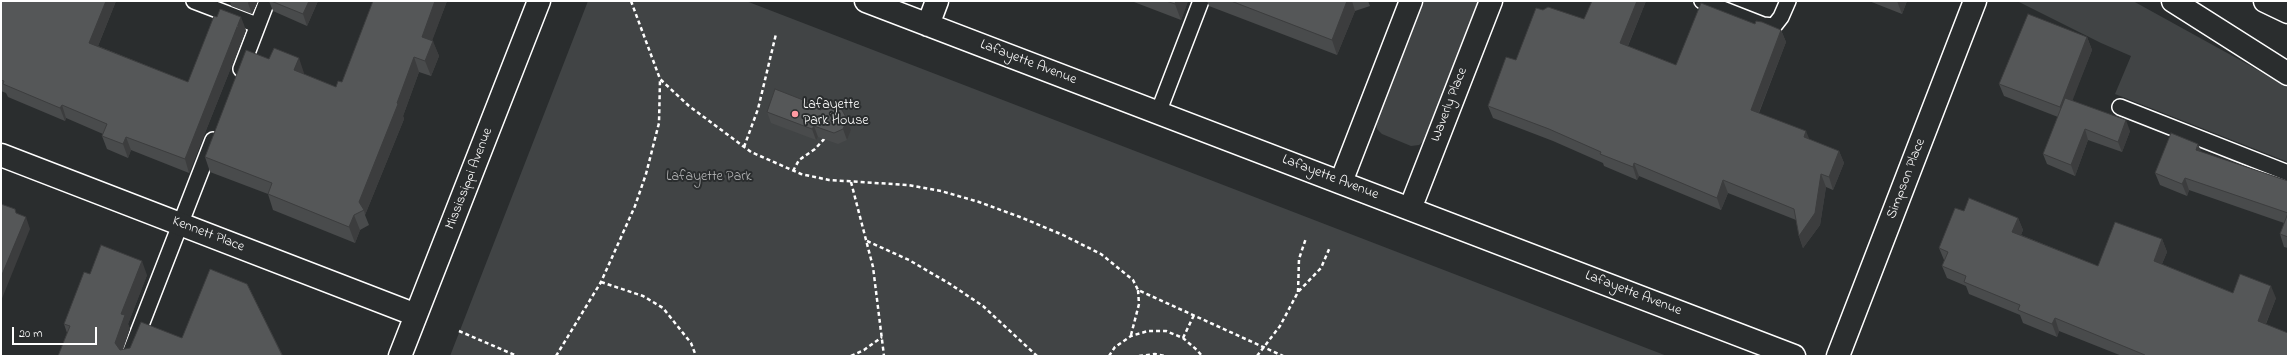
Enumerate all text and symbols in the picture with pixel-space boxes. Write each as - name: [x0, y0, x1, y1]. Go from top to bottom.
- street label: Lafayette Avenue: [977, 37, 1079, 89]
- street label: Waverly Place: [1428, 66, 1472, 144]
- place label: Lafayette Park House: [803, 98, 869, 130]
- marker: Lafayette Park House: [790, 109, 800, 119]
- street label: Mississippi Avenue: [443, 126, 497, 232]
- street label: Simpson Place: [1884, 137, 1930, 221]
- street label: Lafayette Avenue: [1279, 152, 1381, 204]
- park label: Lafayette Park: [666, 170, 752, 186]
- street label: Kennett Place: [170, 214, 246, 256]
- street label: Lafayette Avenue: [1582, 268, 1684, 320]
- scale bar: [14, 319, 99, 345]
- text: 20 m: [19, 325, 42, 343]

